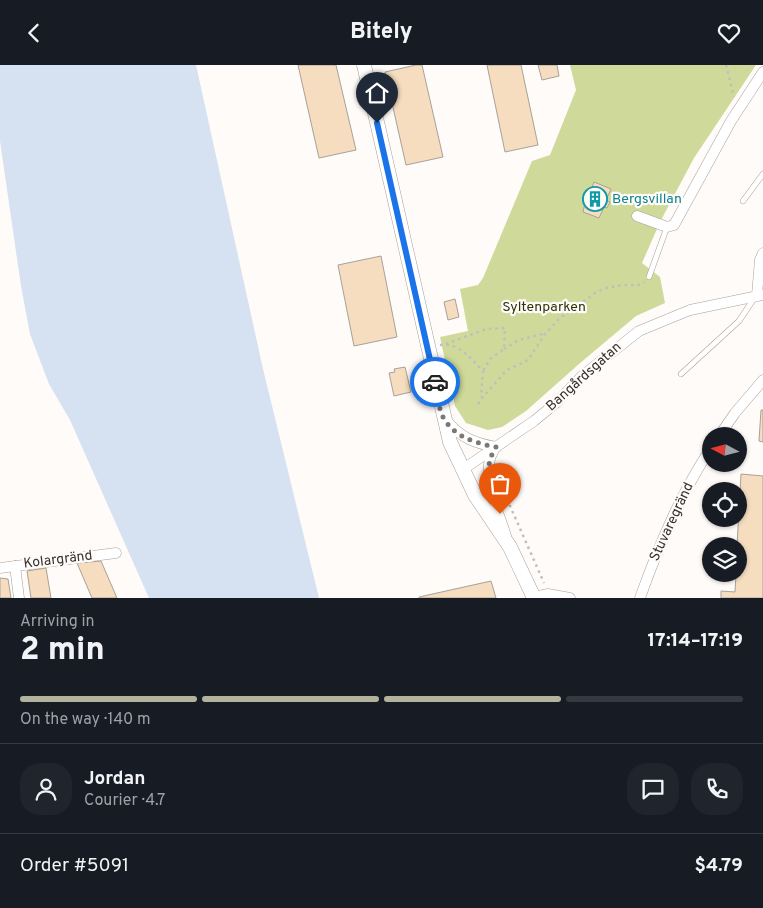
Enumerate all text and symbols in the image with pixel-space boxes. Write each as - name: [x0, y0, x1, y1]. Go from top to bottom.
- icon: back: [20, 19, 48, 47]
- text: Bitely: [350, 19, 413, 46]
- icon: heart: [715, 19, 743, 47]
- pin: [356, 72, 398, 123]
- icon: home: [363, 79, 391, 107]
- building icon: Bergsvillan: [582, 186, 608, 212]
- place label: Bergsvillan: [612, 191, 682, 208]
- park label: Syltenparken: [502, 299, 586, 316]
- street label: Bangårdsgatan: [543, 339, 625, 415]
- courier: [410, 357, 460, 407]
- icon: car: [421, 368, 449, 396]
- north arrow: [702, 427, 748, 473]
- map controls: [702, 427, 747, 582]
- pin: [479, 463, 521, 514]
- icon: bag: [486, 470, 514, 498]
- street label: Stuvaregränd: [646, 480, 698, 564]
- button: locate: [702, 482, 747, 527]
- button: layers: [702, 537, 747, 582]
- street label: Kolargränd: [22, 547, 94, 573]
- text: Arriving in: [20, 612, 95, 632]
- text: 17:14–17:19: [648, 629, 743, 653]
- text: 2 min: [20, 631, 105, 671]
- text: On the way · 140 m: [20, 710, 151, 730]
- button: person: [20, 763, 72, 815]
- button: chat: [627, 763, 679, 815]
- button: phone: [691, 763, 743, 815]
- text: Jordan: [84, 767, 146, 791]
- text: Courier · 4.7: [84, 791, 165, 811]
- text: Order #5091: [20, 854, 129, 878]
- text: $4.79: [694, 854, 743, 878]

